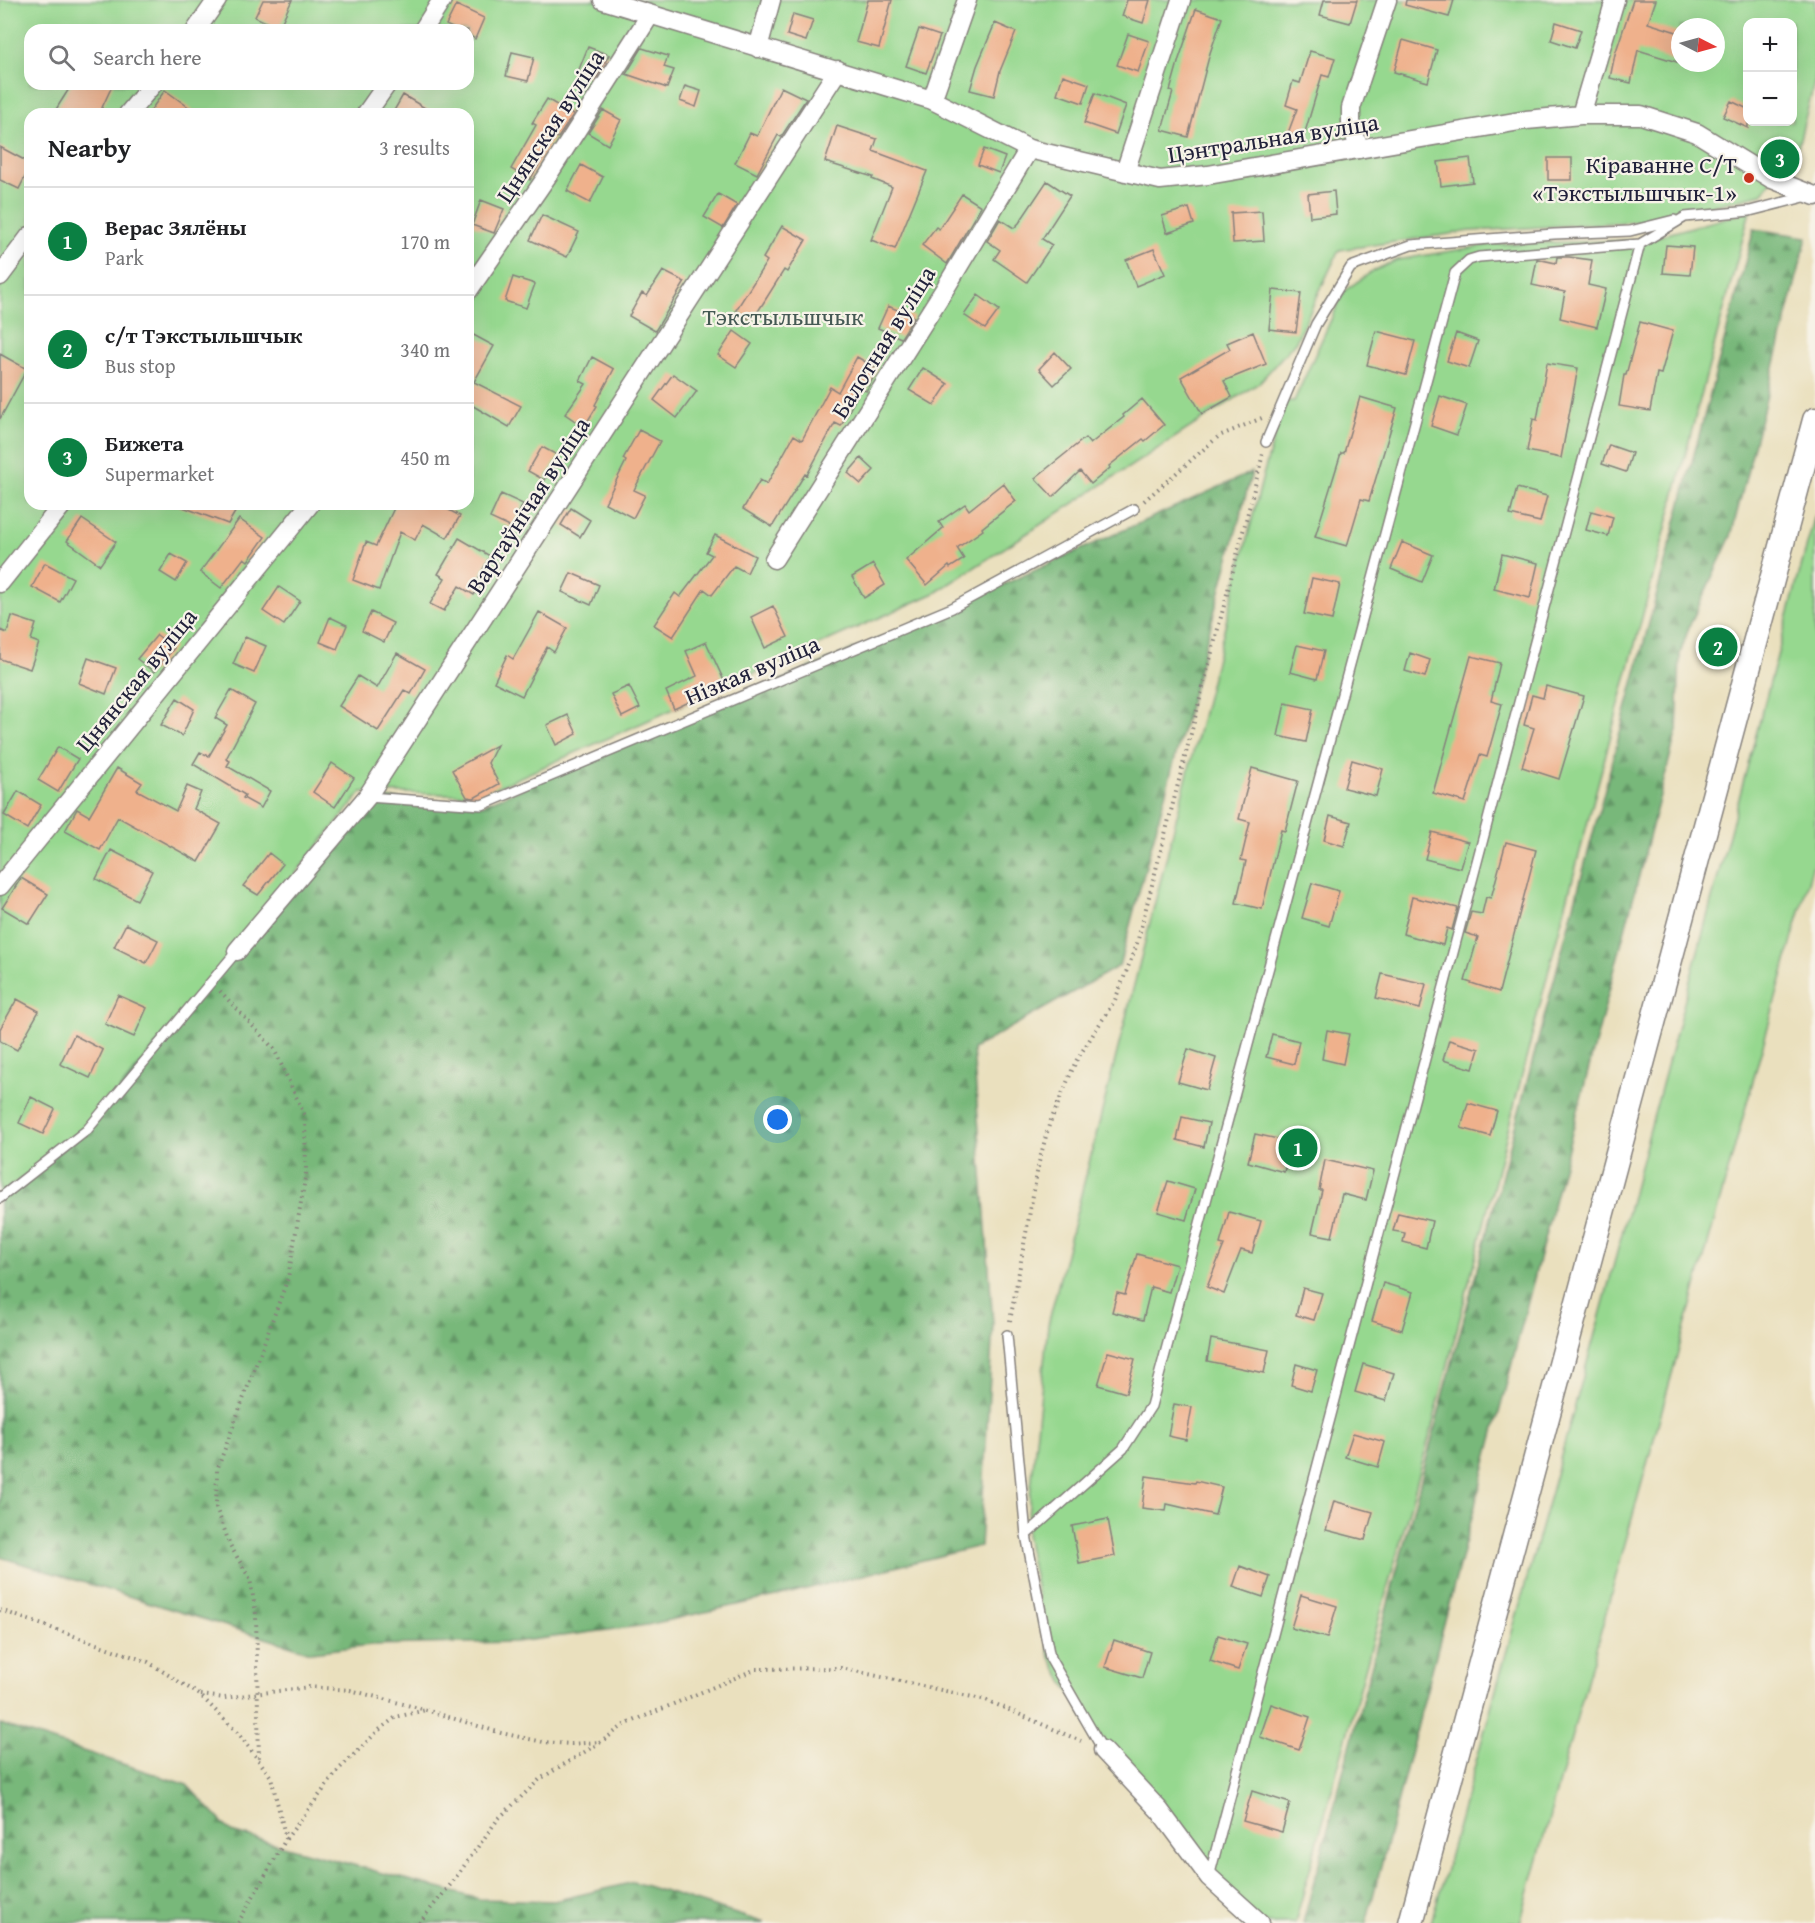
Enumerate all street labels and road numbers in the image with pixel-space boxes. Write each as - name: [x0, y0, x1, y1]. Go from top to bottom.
- street label: Цнянская вуліца: [487, 42, 613, 210]
- street label: Цэнтральная вуліца: [1165, 104, 1381, 172]
- street label: Балотная вуліца: [822, 259, 944, 425]
- street label: Вартаўнічая вуліца: [458, 409, 599, 600]
- street label: Цнянская вуліца: [67, 600, 205, 760]
- street label: Нізкая вуліца: [679, 626, 825, 714]

